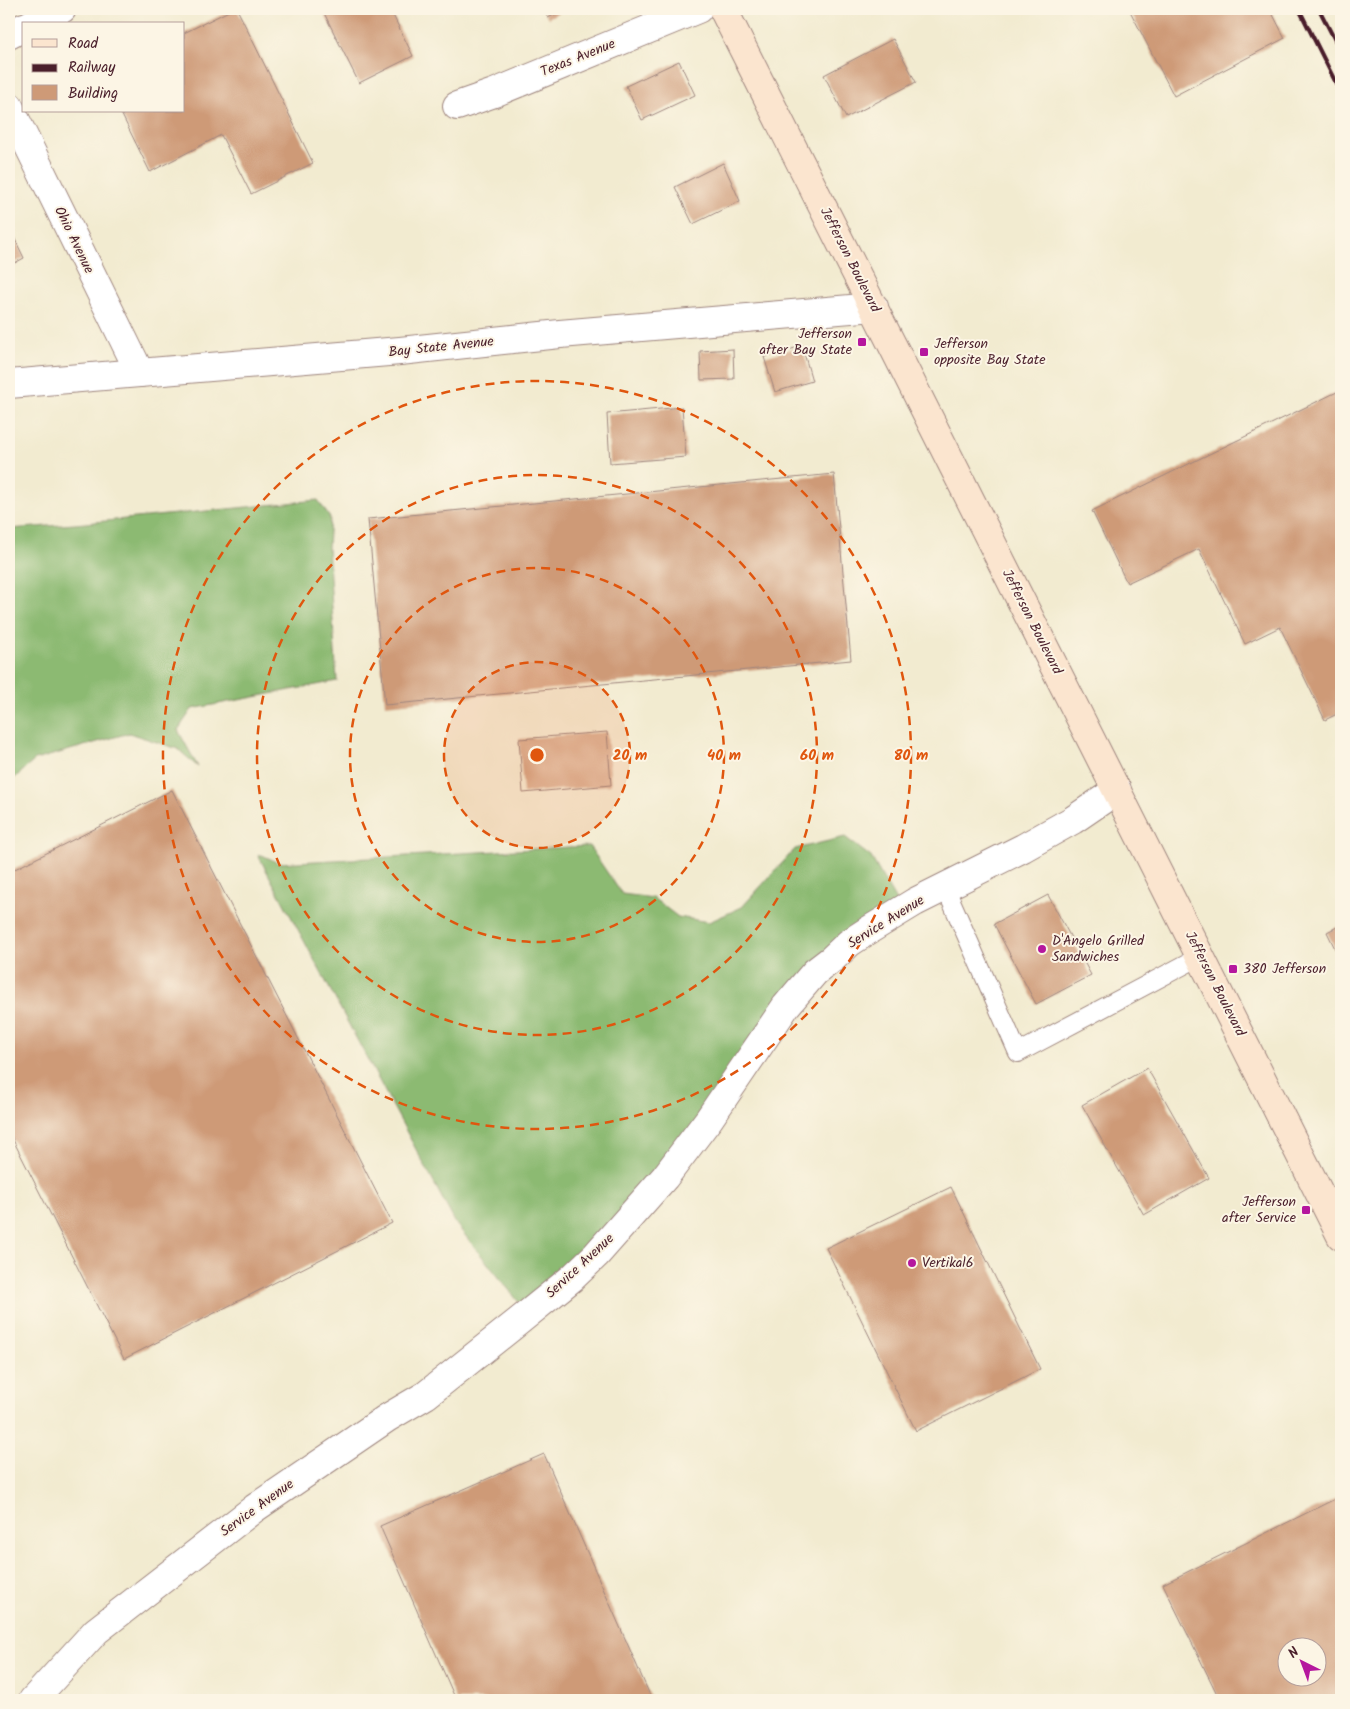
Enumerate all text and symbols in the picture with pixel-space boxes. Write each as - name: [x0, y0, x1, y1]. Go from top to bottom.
- legend: [22, 22, 185, 112]
- text: Road: [68, 32, 99, 56]
- street label: Texas Avenue: [537, 33, 619, 83]
- text: Railway: [68, 56, 116, 80]
- text: Building: [68, 82, 118, 106]
- street label: Ohio Avenue: [48, 203, 100, 278]
- street label: Jefferson Boulevard: [814, 204, 886, 317]
- place label: Jefferson after Bay State: [759, 323, 853, 361]
- street label: Bay State Avenue: [387, 330, 495, 363]
- place label: Jefferson opposite Bay State: [934, 333, 1046, 371]
- marker: Jefferson after Bay State: [856, 336, 868, 348]
- marker: Jefferson opposite Bay State: [918, 346, 930, 358]
- street label: Jefferson Boulevard: [996, 566, 1068, 679]
- text: 20 m: [613, 744, 647, 768]
- text: 40 m: [707, 744, 741, 768]
- text: 60 m: [800, 744, 834, 768]
- text: 80 m: [894, 744, 928, 768]
- centre of rings: [528, 746, 546, 764]
- street label: Service Avenue: [843, 889, 929, 954]
- street label: Jefferson Boulevard: [1179, 928, 1251, 1041]
- place label: D'Angelo Grilled Sandwiches: [1052, 930, 1145, 968]
- marker: D'Angelo Grilled Sandwiches: [1036, 943, 1048, 955]
- place label: 380 Jefferson: [1243, 958, 1326, 980]
- marker: 380 Jefferson: [1227, 963, 1239, 975]
- place label: Jefferson after Service: [1222, 1191, 1297, 1229]
- marker: Jefferson after Service: [1300, 1204, 1312, 1216]
- street label: Service Avenue: [541, 1228, 620, 1304]
- place label: Vertikal6: [922, 1252, 973, 1274]
- marker: Vertikal6: [906, 1257, 918, 1269]
- street label: Service Avenue: [215, 1473, 299, 1542]
- north arrow: [1278, 1636, 1328, 1686]
- text: N: [1283, 1642, 1305, 1664]

